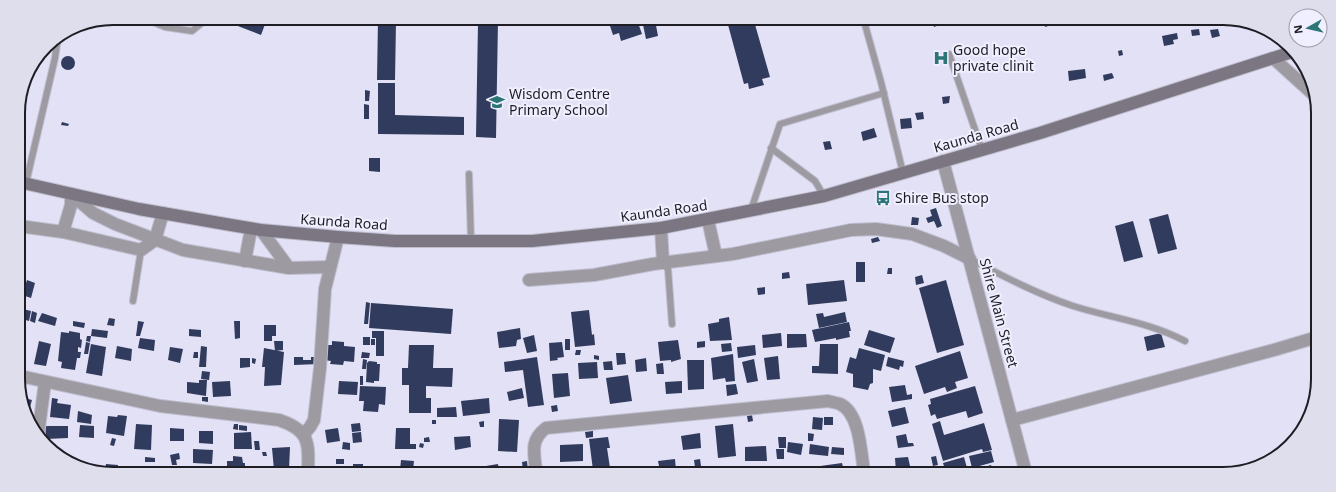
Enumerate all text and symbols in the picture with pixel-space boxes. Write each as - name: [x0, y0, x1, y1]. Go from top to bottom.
- north arrow: [1288, 8, 1328, 48]
- text: N: [1290, 24, 1306, 35]
- place label: Good hope private clinit: [953, 40, 1034, 75]
- hospital icon: Good hope private clinit: [932, 49, 950, 67]
- place label: Wisdom Centre Primary School: [509, 84, 610, 119]
- school or university icon: Wisdom Centre Primary School: [488, 93, 506, 111]
- street label: Kaunda Road: [931, 114, 1021, 157]
- place label: Shire Bus stop: [895, 188, 989, 207]
- bus stop icon: Shire Bus stop: [874, 189, 892, 207]
- street label: Kaunda Road: [619, 195, 709, 226]
- street label: Kaunda Road: [300, 209, 388, 234]
- street label: Shire Main Street: [976, 256, 1023, 370]

